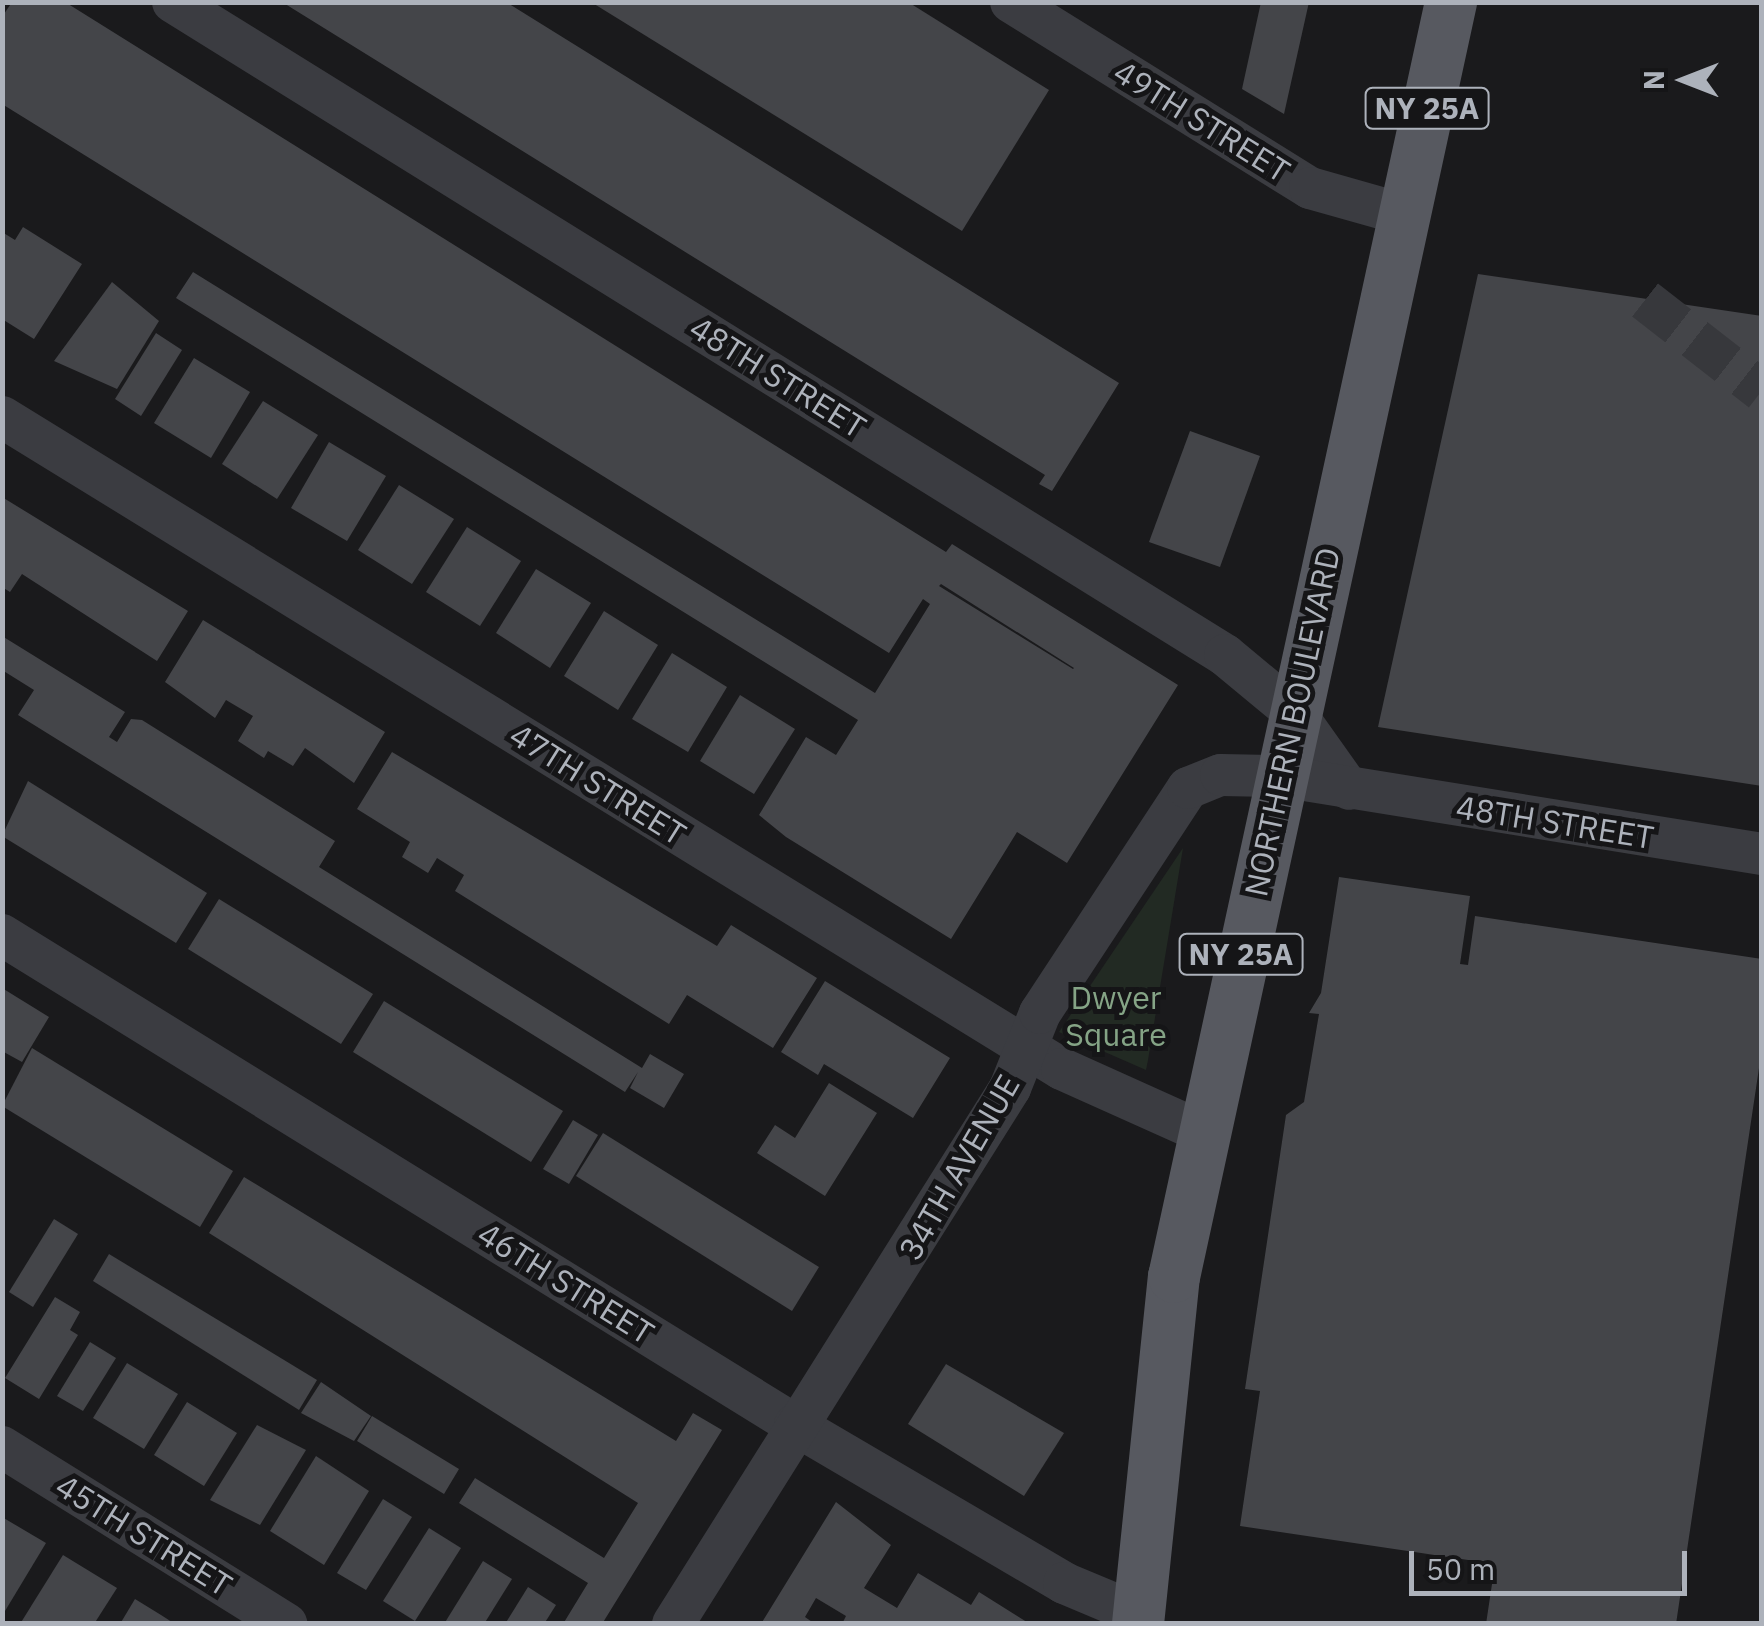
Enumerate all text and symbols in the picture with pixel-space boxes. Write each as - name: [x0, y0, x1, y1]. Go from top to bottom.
- north arrow: [1634, 30, 1734, 130]
- street label: 49TH STREET: [1107, 52, 1297, 190]
- text: N: [1635, 70, 1672, 90]
- road number: NY 25A: [1364, 83, 1490, 133]
- street label: 48TH STREET: [683, 308, 873, 446]
- street label: NORTHERN BOULEVARD: [1236, 544, 1348, 900]
- street label: 47TH STREET: [503, 715, 693, 853]
- street label: 48TH STREET: [1453, 787, 1657, 857]
- road number: NY 25A: [1178, 929, 1304, 979]
- park label: Dwyer Square: [1065, 979, 1167, 1054]
- street label: 34TH AVENUE: [891, 1068, 1027, 1266]
- street label: 46TH STREET: [471, 1214, 661, 1352]
- street label: 45TH STREET: [49, 1466, 239, 1604]
- scale bar: [1414, 1531, 1692, 1593]
- text: 50 m: [1426, 1549, 1495, 1588]

